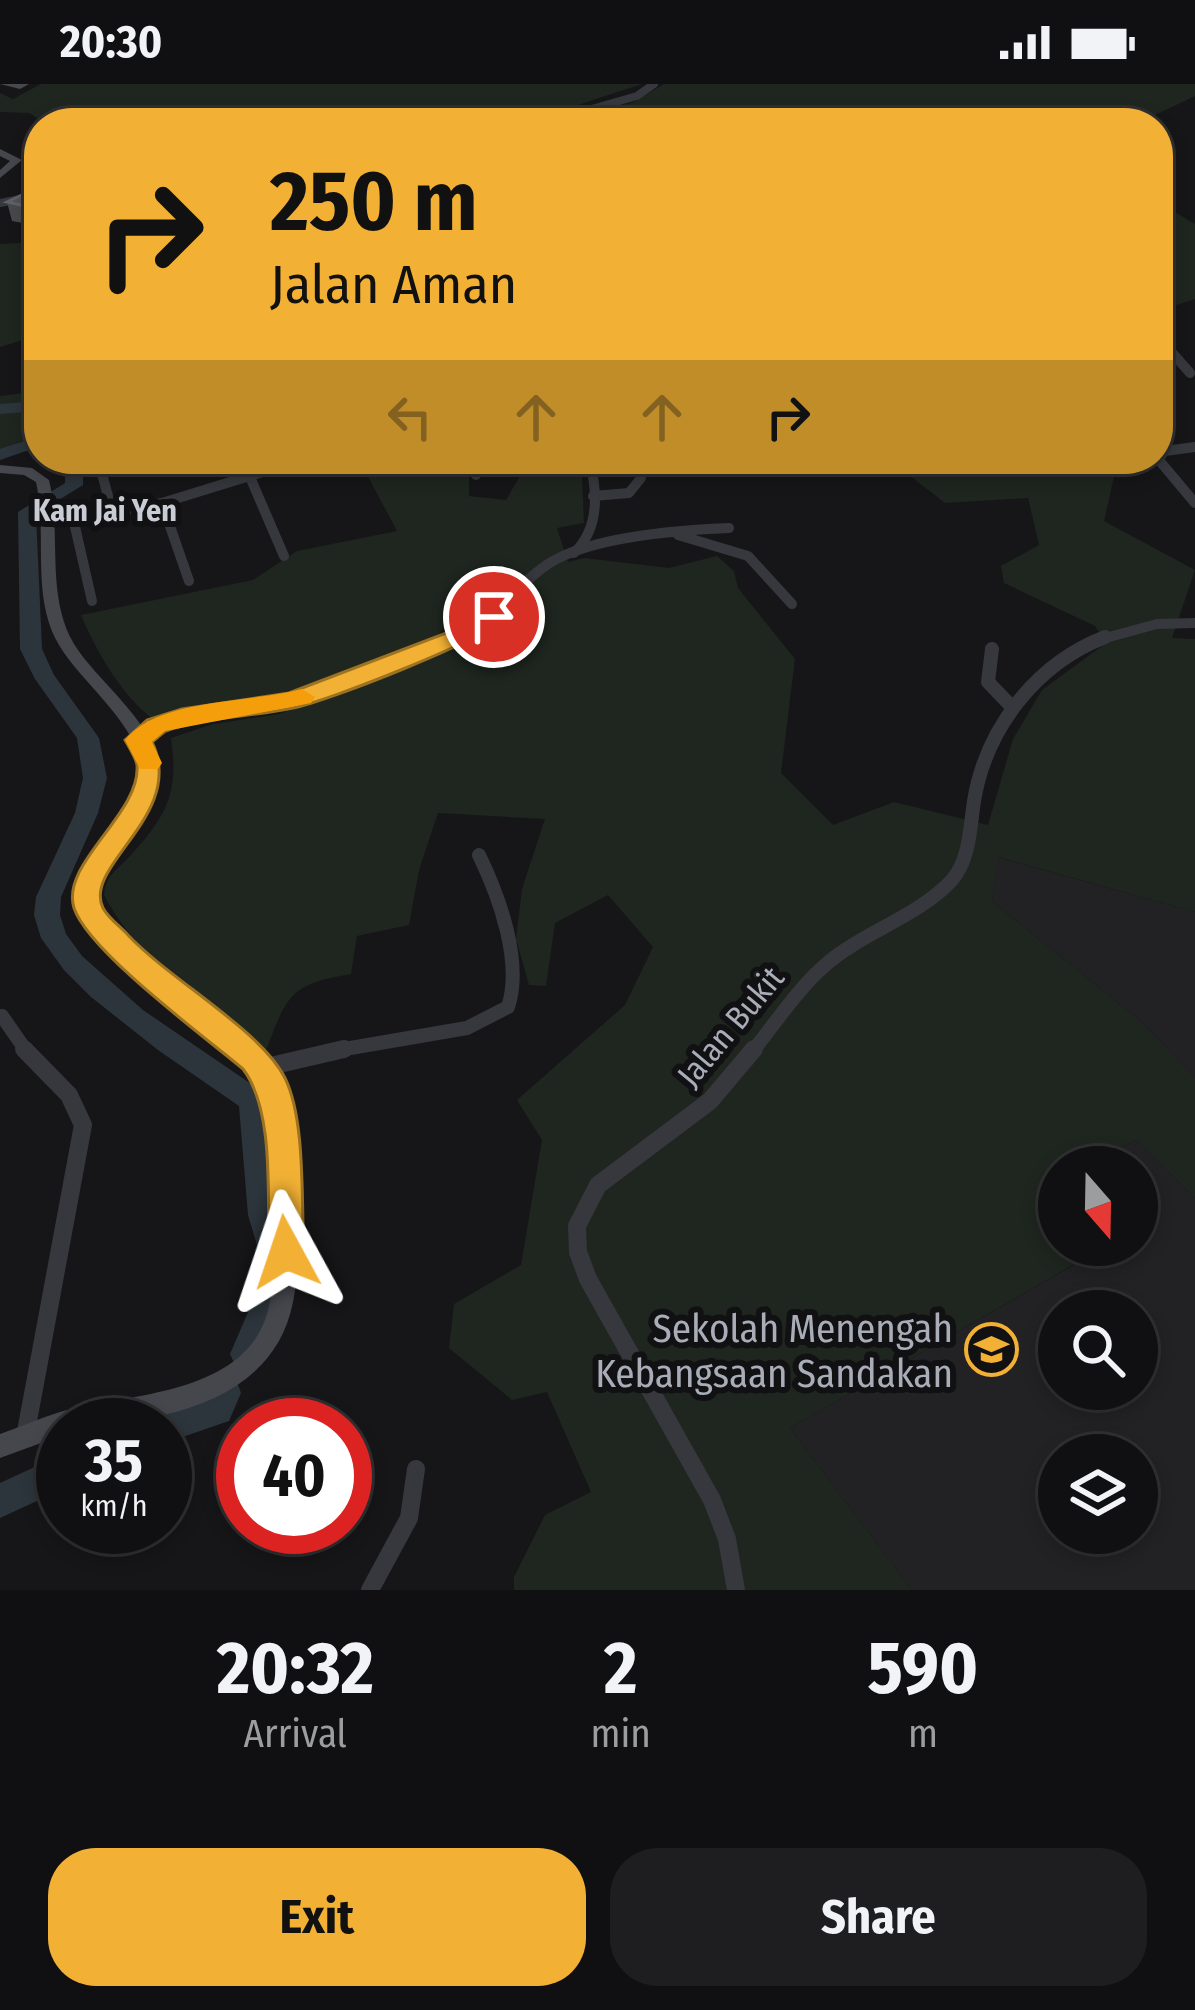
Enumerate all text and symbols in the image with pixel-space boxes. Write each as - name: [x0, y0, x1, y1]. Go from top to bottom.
- text: 20:30: [60, 15, 162, 69]
- text: 250 m: [270, 151, 478, 252]
- icon: right: [72, 156, 228, 312]
- text: Jalan Aman: [270, 253, 517, 317]
- icon: left: [377, 384, 443, 450]
- icon: ahead: [503, 384, 569, 450]
- icon: ahead: [629, 384, 695, 450]
- icon: right: [755, 384, 821, 450]
- district label: Kam Jai Yen: [33, 493, 177, 529]
- pin: [443, 566, 545, 668]
- icon: arrive: [461, 584, 527, 650]
- street label: Jalan Bukit: [669, 958, 793, 1095]
- north arrow: [1038, 1146, 1158, 1266]
- map controls: [1038, 1146, 1158, 1554]
- position arrow: [223, 1189, 349, 1315]
- button: search: [1038, 1290, 1158, 1410]
- place label: Sekolah Menengah Kebangsaan Sandakan: [595, 1306, 953, 1397]
- school or university icon: Sekolah Menengah Kebangsaan Sandakan: [964, 1322, 1020, 1378]
- speed limit sign: 40: [216, 1398, 372, 1554]
- text: 35: [85, 1425, 143, 1497]
- button: layers: [1038, 1434, 1158, 1554]
- text: km/h: [81, 1488, 147, 1524]
- text: 20:32: [217, 1626, 374, 1712]
- text: 2: [604, 1626, 637, 1712]
- text: 590: [868, 1626, 978, 1712]
- text: Arrival: [244, 1711, 347, 1757]
- text: min: [590, 1711, 651, 1757]
- text: m: [908, 1711, 938, 1757]
- button: Exit: [48, 1848, 586, 1986]
- button: Share: [610, 1848, 1147, 1986]

